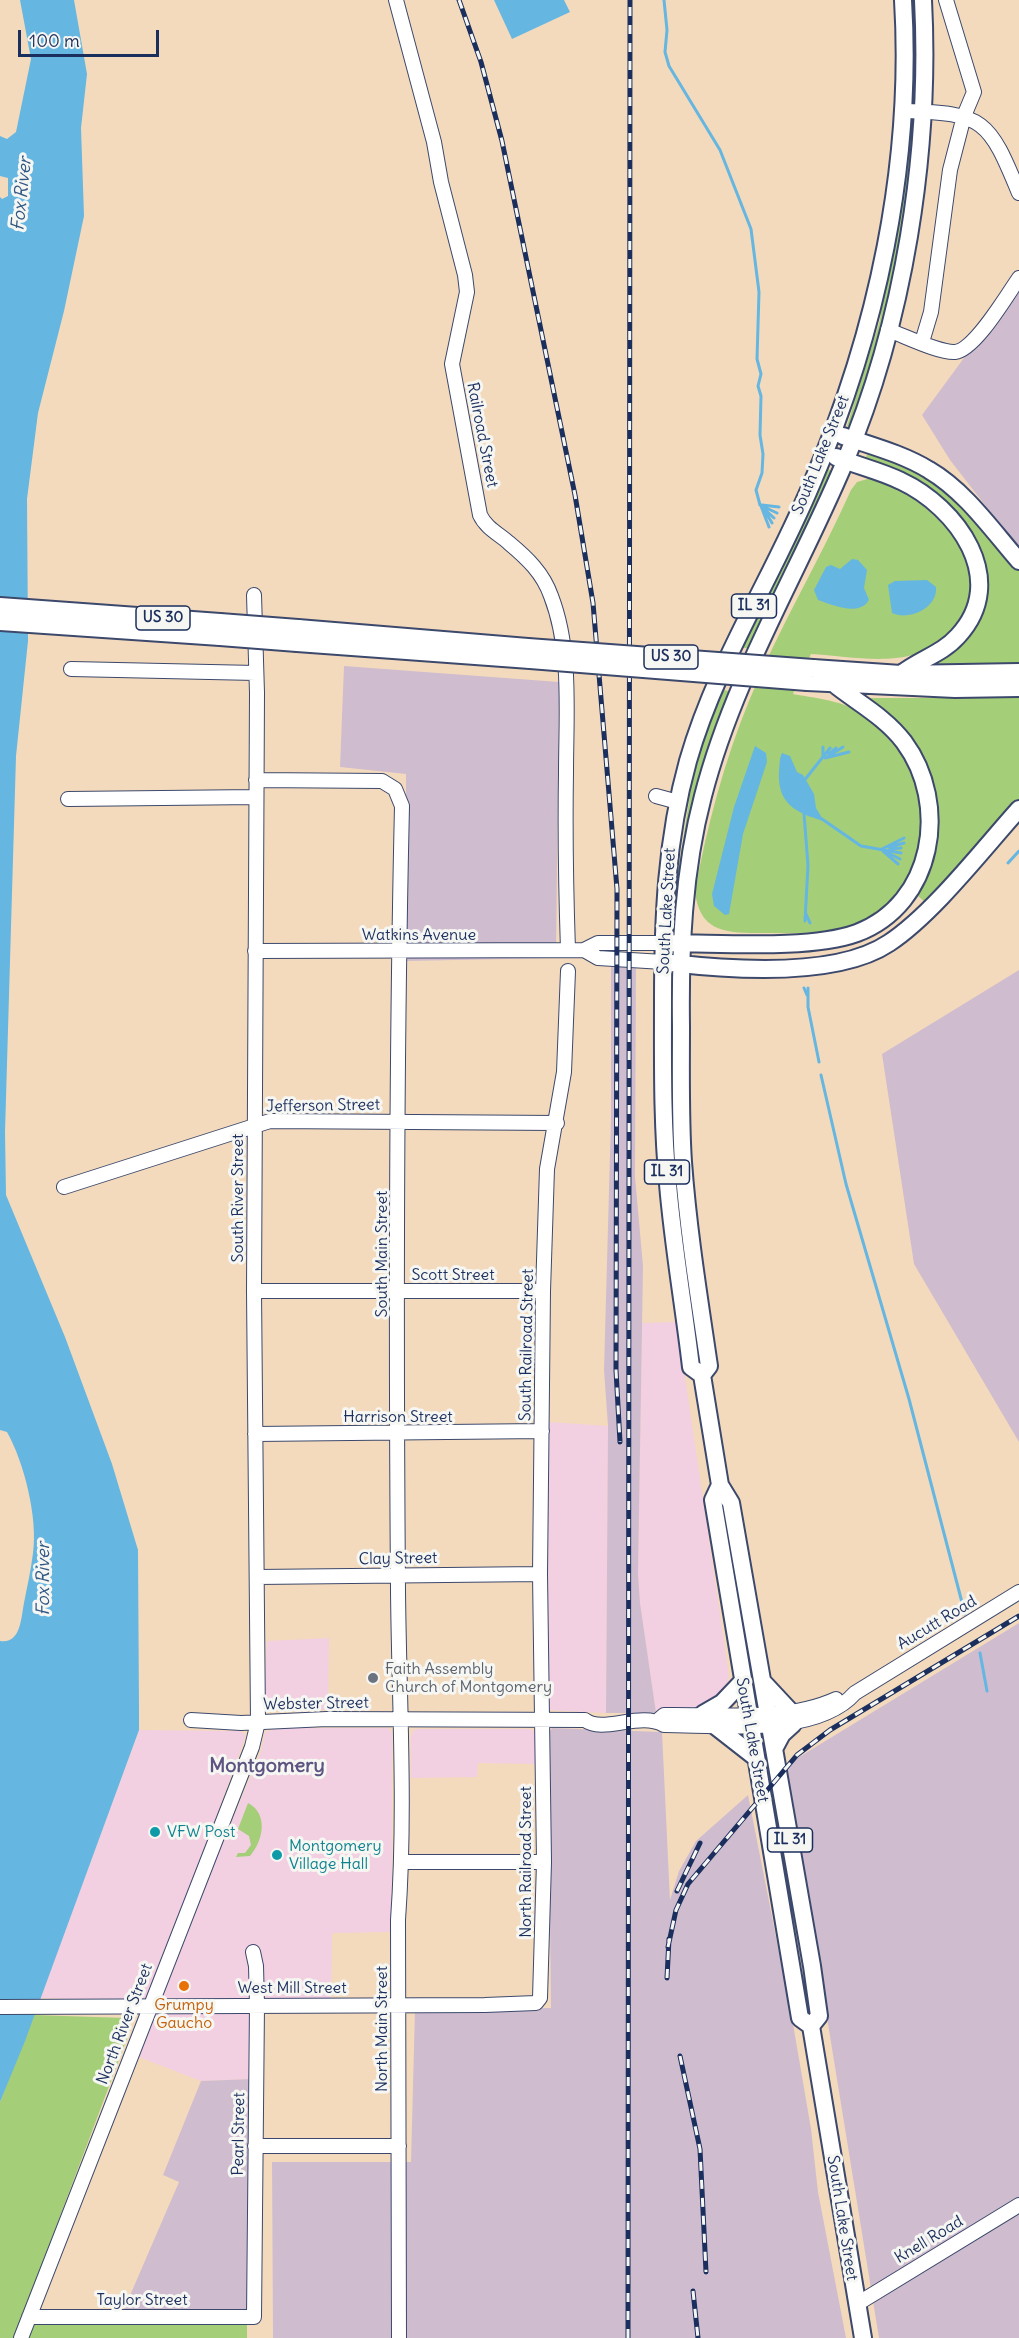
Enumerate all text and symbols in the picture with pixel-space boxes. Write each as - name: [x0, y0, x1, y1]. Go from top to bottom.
- scale bar: [21, 18, 162, 56]
- text: 100 m: [29, 29, 80, 52]
- water label: Fox River: [7, 156, 37, 232]
- street label: Railroad Street: [462, 381, 502, 489]
- street label: South Lake Street: [788, 393, 854, 517]
- road number: IL 31: [732, 594, 777, 618]
- road number: US 30: [136, 606, 190, 630]
- road number: US 30: [644, 645, 698, 669]
- street label: South Lake Street: [654, 847, 680, 975]
- street label: Watkins Avenue: [362, 925, 476, 945]
- street label: Jefferson Street: [266, 1095, 380, 1117]
- street label: South River Street: [228, 1134, 248, 1262]
- road number: IL 31: [644, 1160, 690, 1184]
- street label: South Main Street: [372, 1190, 392, 1318]
- street label: Scott Street: [411, 1265, 495, 1285]
- street label: South Railroad Street: [516, 1269, 538, 1421]
- street label: Harrison Street: [343, 1407, 453, 1427]
- water label: Fox River: [33, 1542, 55, 1616]
- street label: Clay Street: [358, 1549, 438, 1569]
- street label: Aucutt Road: [894, 1592, 980, 1654]
- place label: Faith Assembly Church of Montgomery: [385, 1659, 552, 1697]
- marker: Faith Assembly Church of Montgomery: [366, 1671, 380, 1685]
- street label: South Lake Street: [732, 1676, 772, 1804]
- street label: Webster Street: [263, 1693, 369, 1715]
- district label: Montgomery: [209, 1754, 325, 1778]
- street label: North Railroad Street: [516, 1786, 536, 1938]
- place label: VFW Post: [167, 1822, 235, 1842]
- marker: VFW Post: [148, 1825, 162, 1839]
- road number: IL 31: [768, 1828, 812, 1852]
- place label: Montgomery Village Hall: [289, 1836, 382, 1874]
- marker: Montgomery Village Hall: [270, 1848, 284, 1862]
- street label: North River Street: [93, 1961, 157, 2087]
- street label: North Main Street: [372, 1966, 392, 2092]
- street label: West Mill Street: [237, 1978, 347, 1998]
- marker: Grumpy Gaucho: [177, 1979, 191, 1993]
- place label: Grumpy Gaucho: [154, 1995, 214, 2033]
- street label: Pearl Street: [229, 2092, 249, 2176]
- street label: South Lake Street: [823, 2154, 861, 2282]
- street label: Knell Road: [891, 2212, 967, 2268]
- street label: Taylor Street: [96, 2290, 188, 2310]

